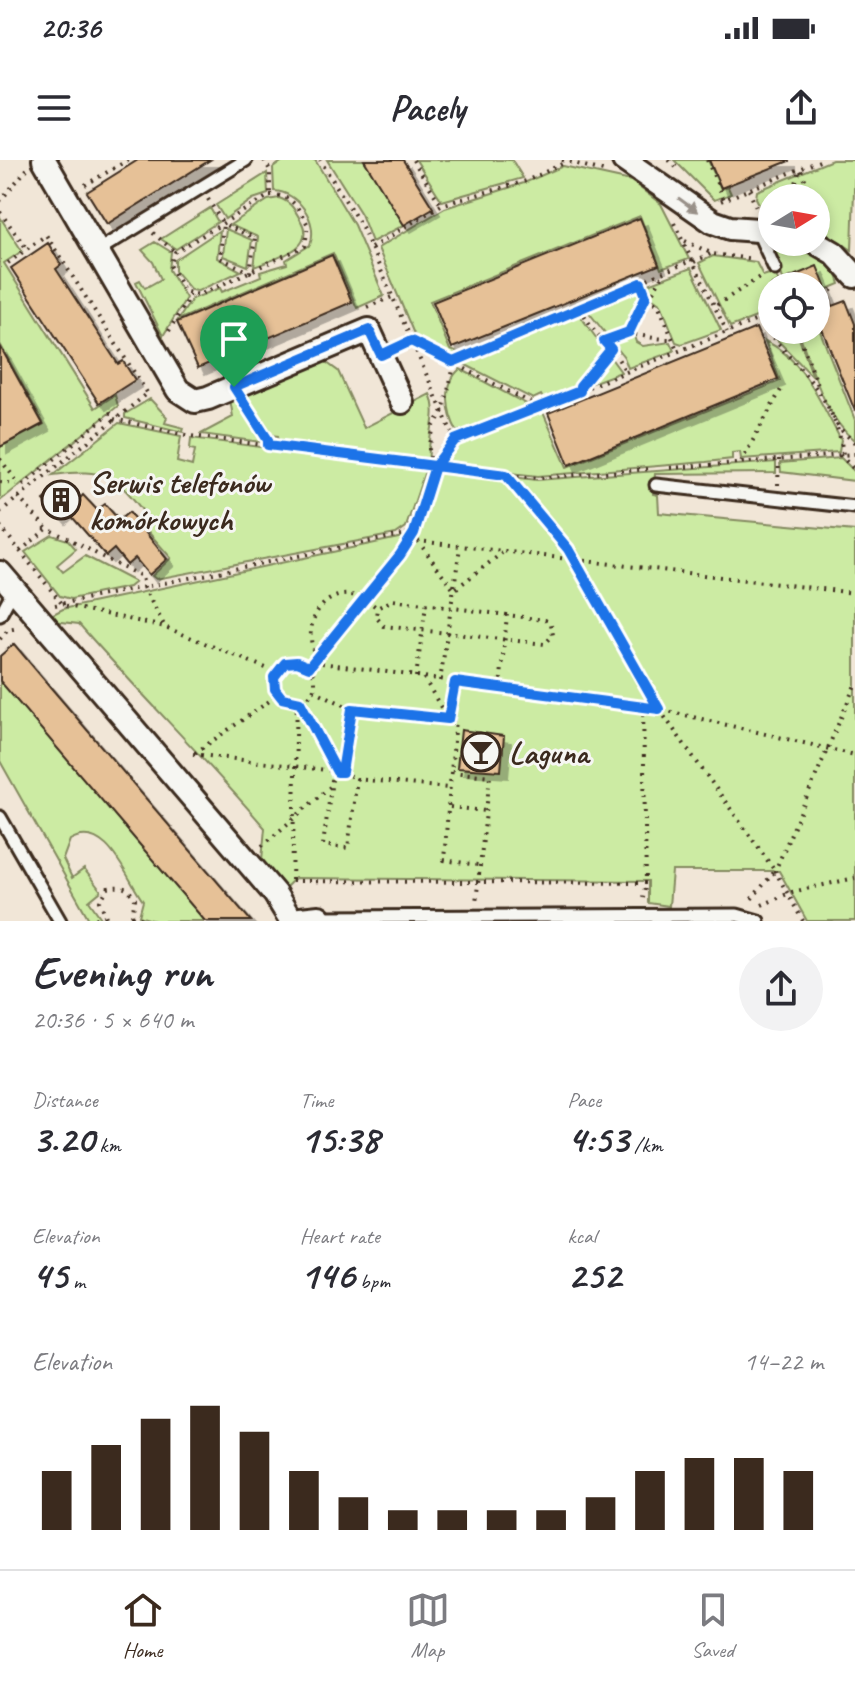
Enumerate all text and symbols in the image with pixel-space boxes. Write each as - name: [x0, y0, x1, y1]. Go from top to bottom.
- text: 20:36: [40, 9, 101, 47]
- text: Pacely: [390, 85, 465, 131]
- icon: menu: [32, 86, 76, 130]
- icon: share: [779, 86, 823, 130]
- north arrow: [758, 184, 830, 256]
- map controls: [758, 184, 830, 344]
- one-way arrow: [677, 196, 698, 212]
- button: locate: [758, 272, 830, 344]
- pin: [200, 305, 268, 387]
- icon: arrive: [212, 317, 256, 361]
- place label: Serwis telefonów komórkowych: [89, 462, 273, 540]
- building icon: Serwis telefonów komórkowych: [40, 479, 82, 521]
- bar icon: Laguna: [460, 731, 502, 773]
- place label: Laguna: [509, 732, 591, 773]
- text: Evening run: [32, 945, 212, 1000]
- button: share: [739, 947, 823, 1031]
- text: 20:36 · 5 × 640 m: [32, 1003, 193, 1036]
- text: Distance: [32, 1086, 98, 1114]
- text: Time: [300, 1086, 333, 1114]
- text: Pace: [567, 1086, 601, 1114]
- text: 3.20: [32, 1114, 94, 1164]
- text: 15:38: [300, 1114, 379, 1164]
- text: 4:53: [567, 1114, 629, 1164]
- text: km: [94, 1131, 121, 1159]
- text: /km: [629, 1131, 663, 1159]
- text: Elevation: [32, 1222, 100, 1250]
- text: Heart rate: [300, 1222, 380, 1250]
- text: kcal: [567, 1222, 596, 1250]
- text: 45: [32, 1250, 67, 1300]
- text: 146: [300, 1250, 355, 1300]
- text: 252: [567, 1250, 621, 1300]
- text: m: [67, 1267, 85, 1295]
- text: bpm: [355, 1267, 390, 1295]
- text: Elevation: [32, 1345, 112, 1378]
- text: 14–22 m: [744, 1345, 823, 1378]
- tab: Home: [121, 1588, 165, 1664]
- tab: Map: [406, 1588, 450, 1664]
- tab: Saved: [691, 1588, 735, 1664]

